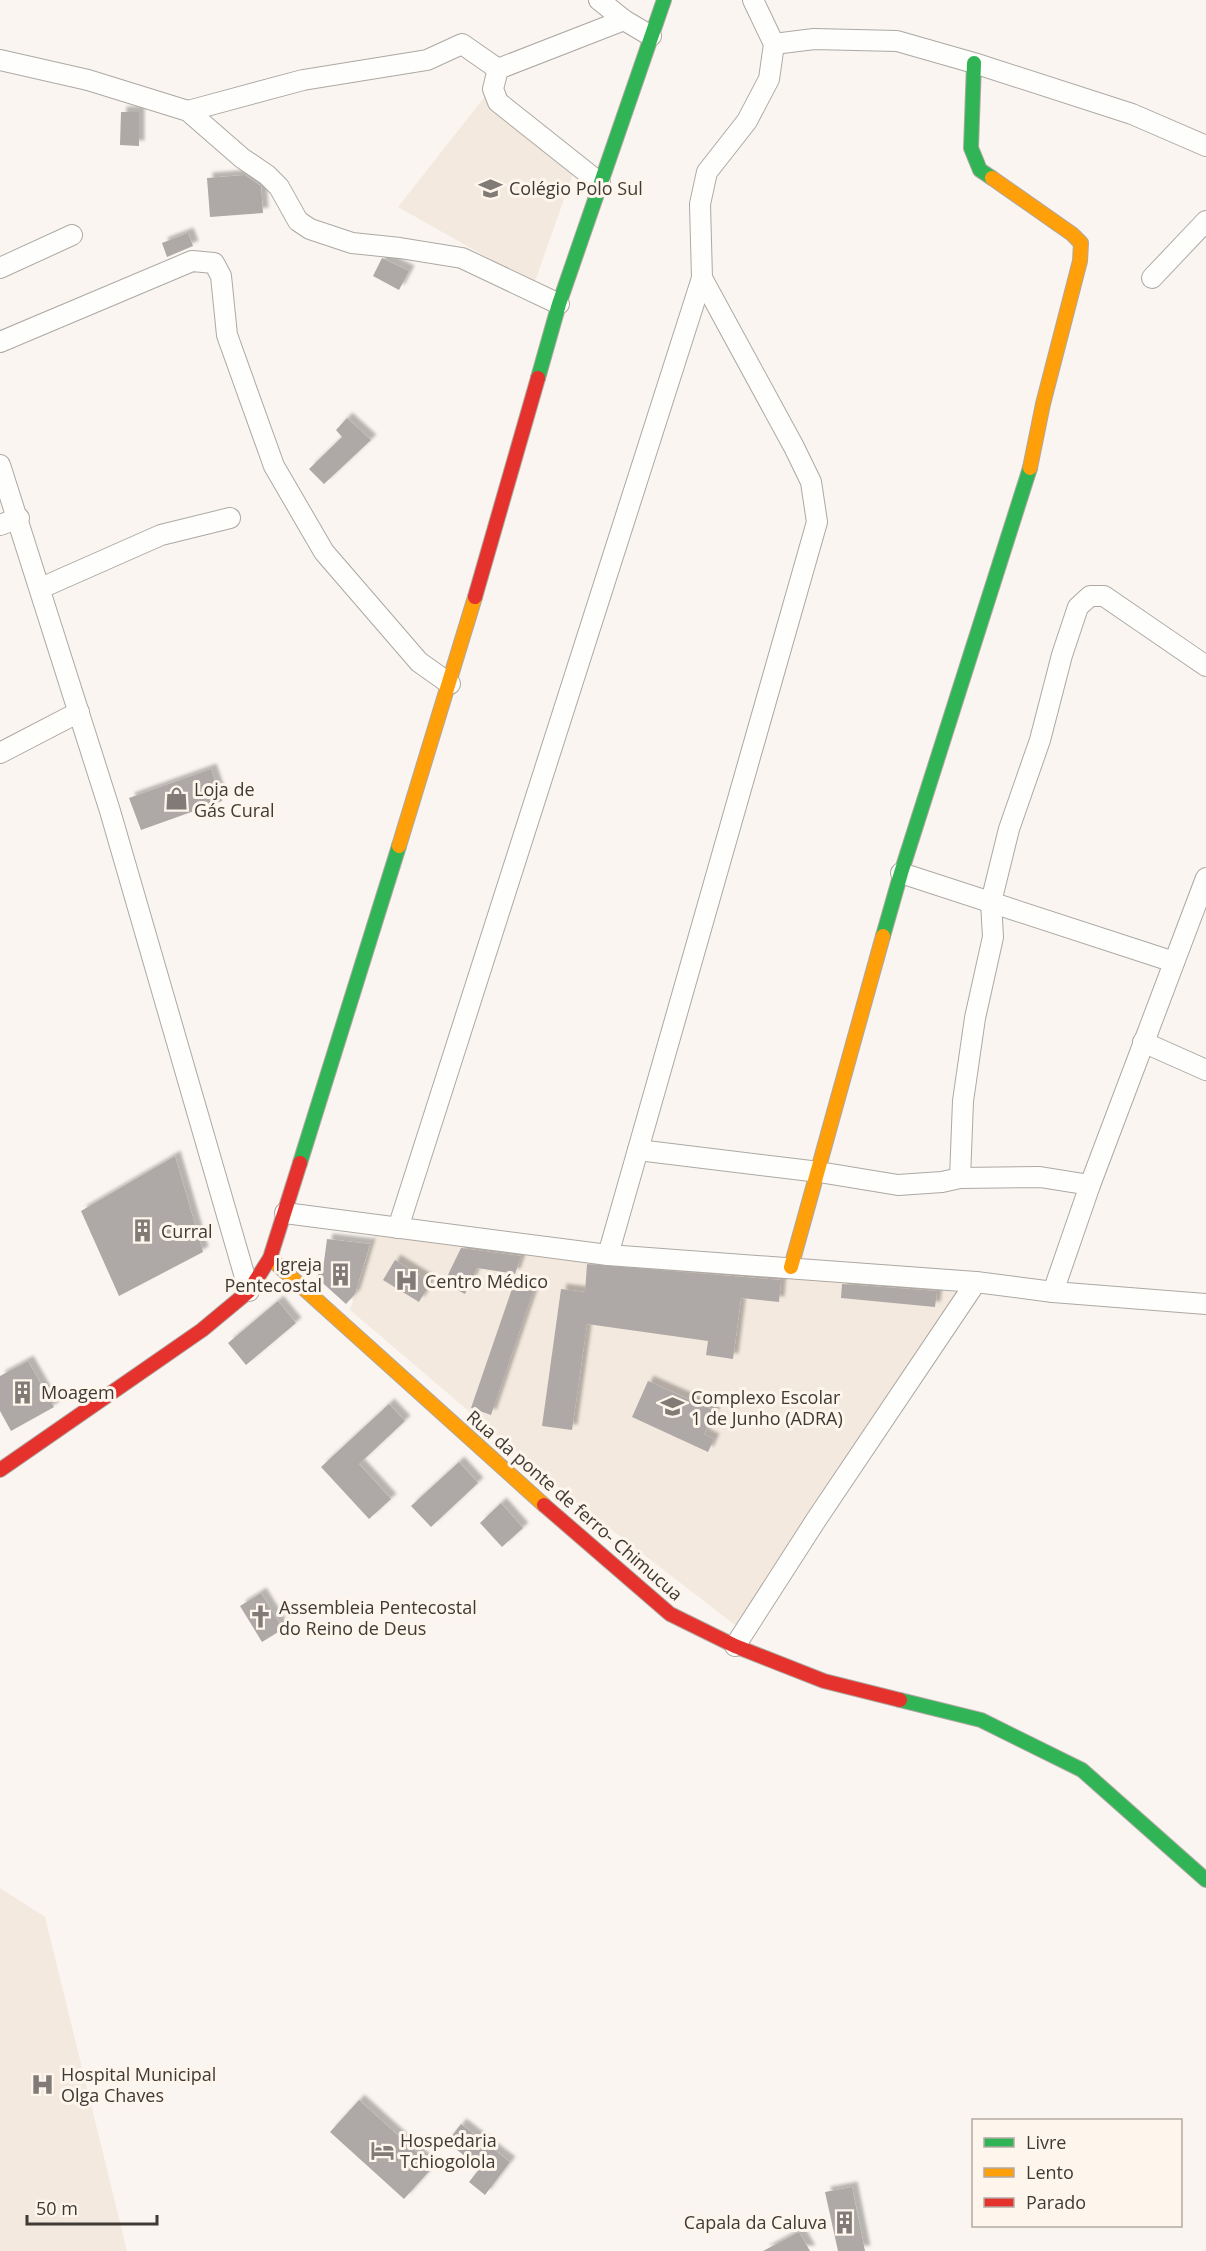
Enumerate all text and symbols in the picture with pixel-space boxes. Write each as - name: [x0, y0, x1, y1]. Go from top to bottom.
- school or university icon: Colégio Polo Sul: [478, 175, 504, 201]
- place label: Colégio Polo Sul: [509, 176, 643, 200]
- place label: Loja de Gás Cural: [194, 777, 275, 822]
- shop icon: Loja de Gás Cural: [163, 786, 189, 812]
- building icon: Curral: [130, 1218, 156, 1244]
- place label: Curral: [161, 1219, 213, 1243]
- place label: Igreja Pentecostal: [225, 1252, 322, 1297]
- building icon: Igreja Pentecostal: [327, 1261, 353, 1287]
- hospital icon: Centro Médico: [394, 1268, 420, 1294]
- place label: Centro Médico: [425, 1269, 548, 1293]
- building icon: Moagem: [10, 1379, 36, 1405]
- place label: Moagem: [41, 1380, 115, 1404]
- place label: Complexo Escolar 1 de Junho (ADRA): [691, 1385, 843, 1430]
- school or university icon: Complexo Escolar 1 de Junho (ADRA): [660, 1394, 686, 1420]
- street label: Rua da ponte de ferro- Chimucua: [462, 1404, 688, 1606]
- place label: Assembleia Pentecostal do Reino de Deus: [279, 1595, 477, 1640]
- church icon: Assembleia Pentecostal do Reino de Deus: [248, 1604, 274, 1630]
- place label: Hospital Municipal Olga Chaves: [61, 2062, 216, 2107]
- hospital icon: Hospital Municipal Olga Chaves: [30, 2071, 56, 2097]
- legend: [972, 2119, 1182, 2227]
- place label: Hospedaria Tchiogolola: [400, 2128, 497, 2173]
- text: Livre: [1026, 2130, 1066, 2154]
- hotel icon: Hospedaria Tchiogolola: [369, 2137, 395, 2163]
- text: Lento: [1026, 2160, 1074, 2184]
- scale bar: [27, 2188, 158, 2226]
- text: Parado: [1026, 2190, 1086, 2214]
- text: 50 m: [36, 2196, 78, 2220]
- building icon: Capala da Caluva: [832, 2209, 858, 2235]
- place label: Capala da Caluva: [684, 2210, 827, 2234]

